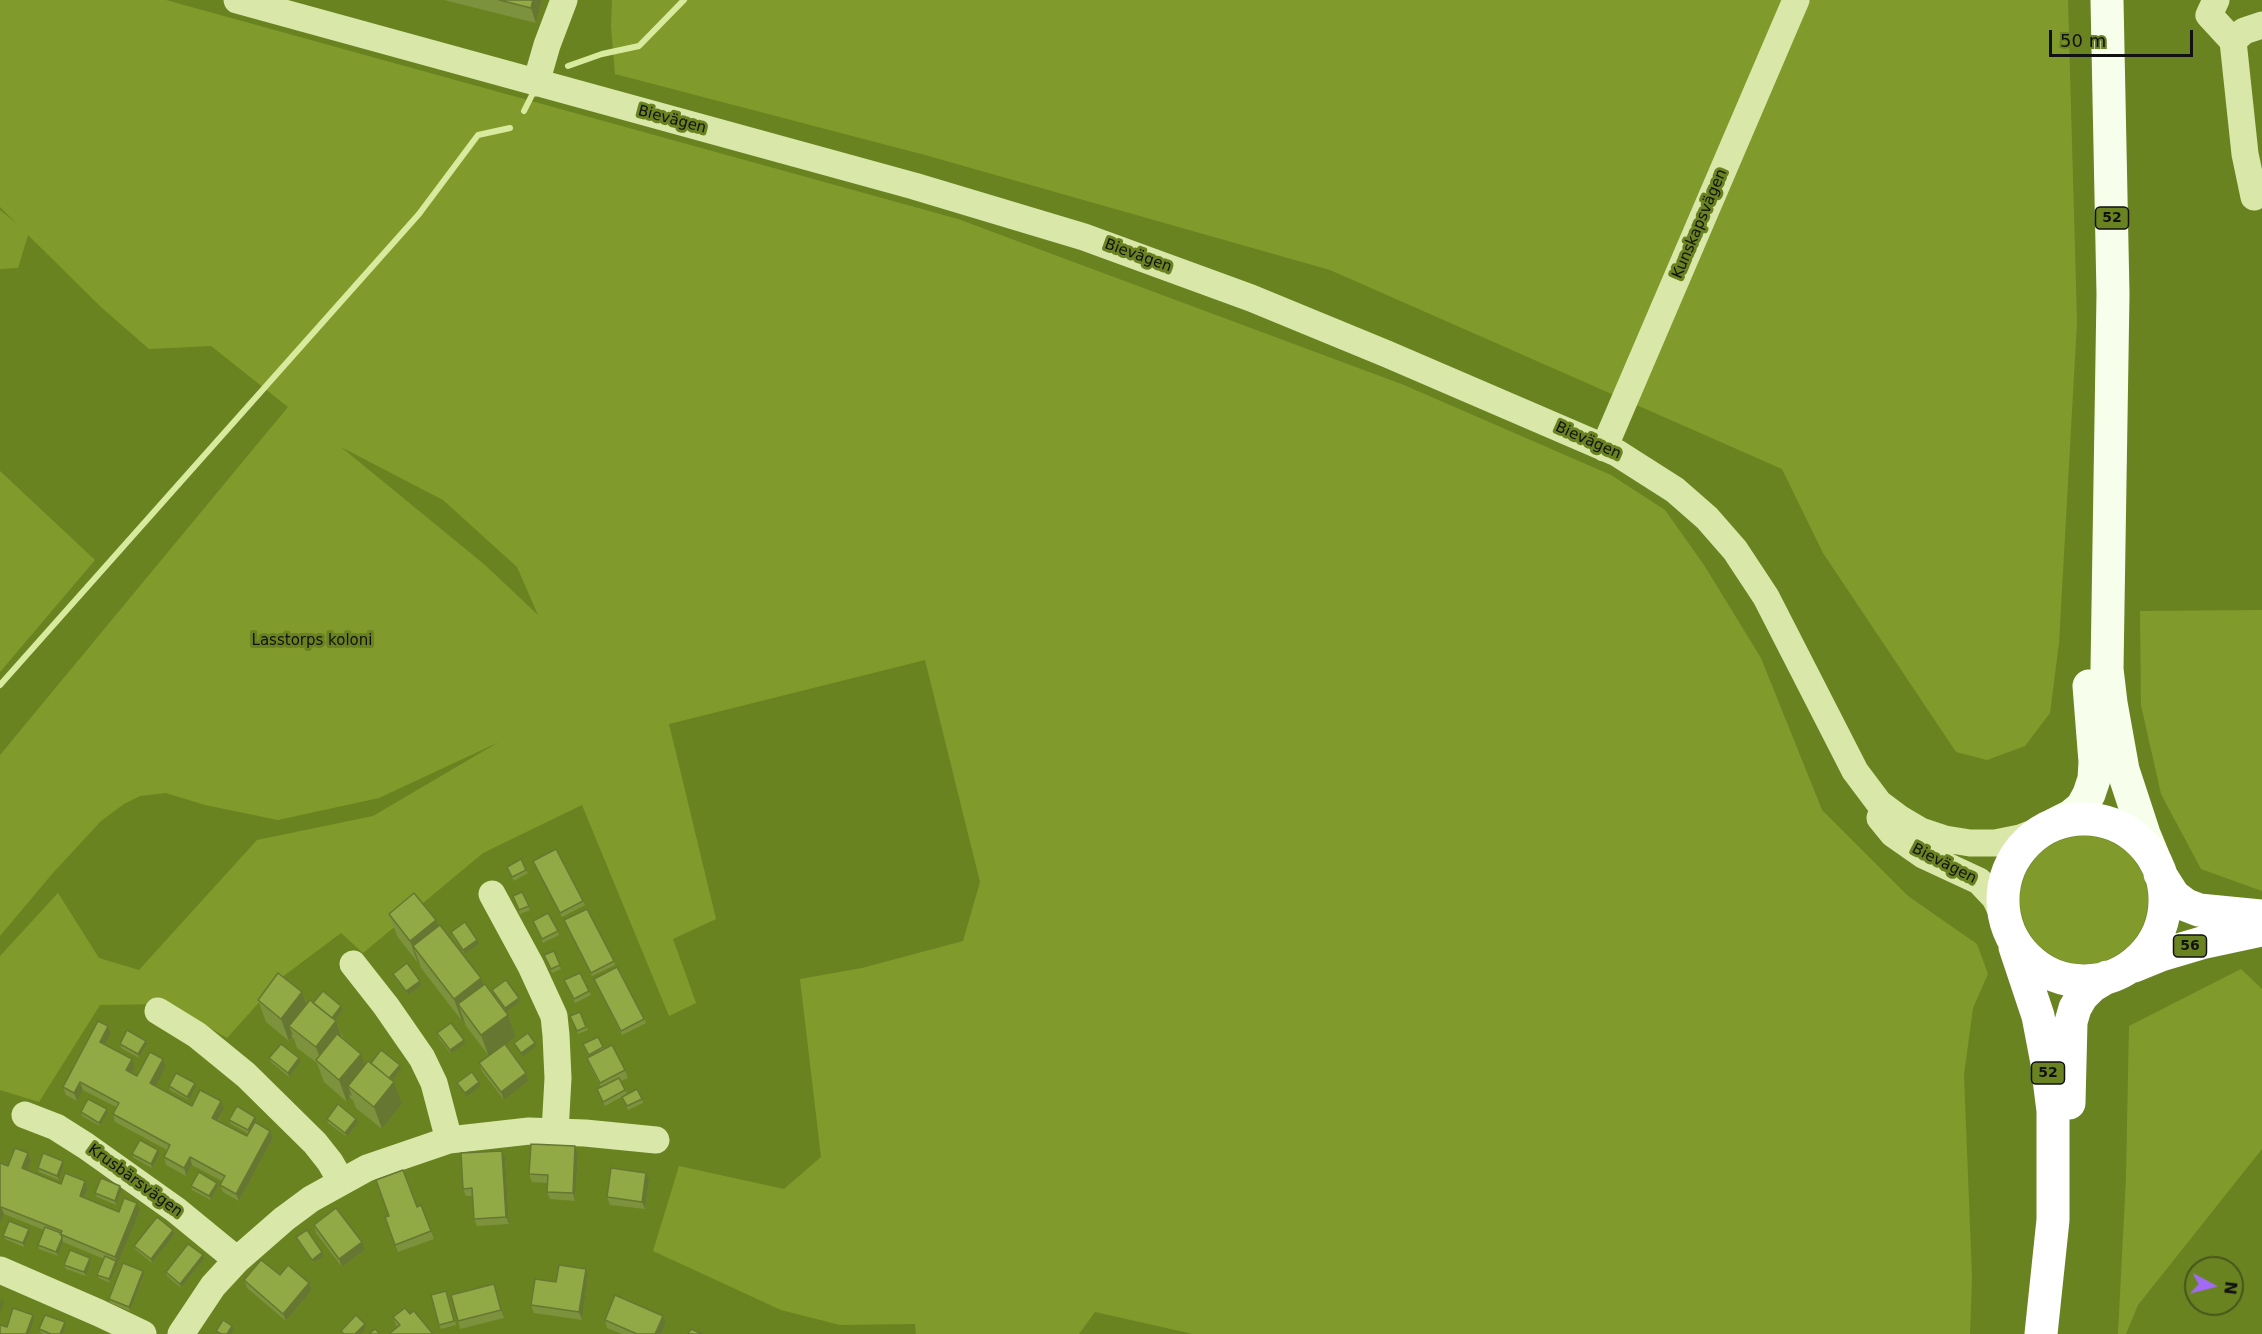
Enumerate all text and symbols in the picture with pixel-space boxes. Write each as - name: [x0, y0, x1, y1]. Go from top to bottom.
- scale bar: [2052, 18, 2196, 56]
- text: 50 m: [2060, 30, 2106, 51]
- street label: Bievägen: [636, 102, 708, 138]
- street label: Kunskapsvägen: [1669, 167, 1731, 281]
- road number: 52: [2096, 207, 2128, 229]
- street label: Bievägen: [1102, 236, 1174, 276]
- street label: Bievägen: [1552, 419, 1624, 463]
- park label: Lasstorps koloni: [252, 632, 372, 650]
- street label: Bievägen: [1909, 840, 1979, 888]
- road number: 56: [2174, 935, 2206, 957]
- road number: 52: [2032, 1062, 2064, 1084]
- street label: Krusbärsvägen: [84, 1141, 186, 1221]
- north arrow: [2184, 1256, 2244, 1316]
- text: N: [2220, 1280, 2241, 1296]

